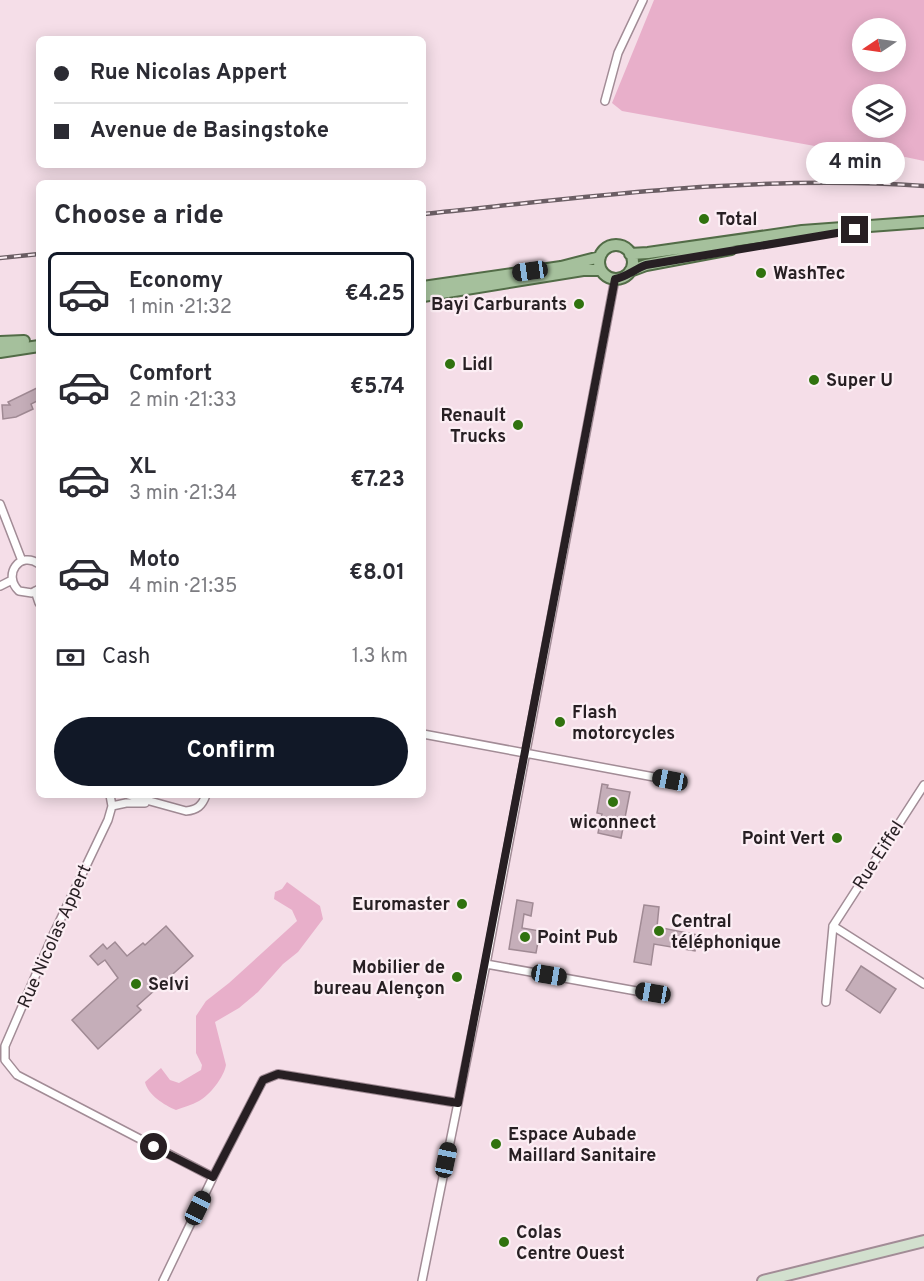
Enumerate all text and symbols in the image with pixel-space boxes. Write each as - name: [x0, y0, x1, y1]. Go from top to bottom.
- north arrow: [852, 18, 906, 72]
- map controls: [852, 18, 906, 138]
- text: Rue Nicolas Appert: [90, 60, 287, 87]
- button: layers: [852, 84, 906, 138]
- text: Avenue de Basingstoke: [90, 118, 329, 145]
- callout: 4 min: [806, 143, 904, 185]
- text: 4 min: [829, 150, 882, 176]
- text: Choose a ride: [54, 199, 224, 233]
- place label: Total: [716, 209, 758, 232]
- marker: Total: [697, 212, 711, 226]
- route end: [841, 216, 868, 243]
- car: [511, 260, 549, 282]
- place label: WashTec: [773, 263, 846, 286]
- marker: WashTec: [754, 266, 768, 280]
- icon: car: [57, 267, 111, 321]
- text: Economy: [129, 268, 223, 295]
- text: €4.25: [345, 281, 405, 308]
- place label: Bayi Carburants: [431, 294, 567, 317]
- text: 1 min · 21:32: [129, 295, 232, 321]
- marker: Bayi Carburants: [572, 297, 586, 311]
- place label: Lidl: [462, 354, 493, 377]
- marker: Lidl: [443, 357, 457, 371]
- icon: car: [57, 360, 111, 414]
- text: Comfort: [129, 361, 212, 388]
- place label: Super U: [826, 370, 893, 393]
- marker: Super U: [807, 373, 821, 387]
- text: €5.74: [350, 374, 405, 401]
- text: 2 min · 21:33: [129, 388, 237, 414]
- place label: Renault Trucks: [440, 405, 506, 449]
- marker: Renault Trucks: [511, 418, 525, 432]
- icon: car: [57, 453, 111, 507]
- text: XL: [129, 454, 156, 481]
- text: €7.23: [350, 467, 405, 494]
- text: 3 min · 21:34: [129, 481, 237, 507]
- icon: car: [57, 546, 111, 600]
- text: Moto: [129, 547, 180, 574]
- text: €8.01: [349, 560, 405, 587]
- text: 4 min · 21:35: [129, 574, 237, 600]
- icon: cash: [54, 641, 87, 674]
- text: Cash: [102, 644, 151, 671]
- text: 1.3 km: [352, 644, 408, 670]
- place label: Flash motorcycles: [572, 702, 675, 746]
- marker: Flash motorcycles: [553, 715, 567, 729]
- button: Confirm: [54, 717, 408, 786]
- car: [651, 768, 689, 792]
- marker: wiconnect: [606, 795, 620, 809]
- place label: wiconnect: [570, 812, 656, 835]
- street label: Rue Eiffel: [848, 817, 910, 895]
- place label: Point Vert: [742, 828, 825, 851]
- marker: Point Vert: [830, 831, 844, 845]
- street label: Rue Nicolas Appert: [13, 861, 97, 1012]
- place label: Euromaster: [352, 894, 451, 917]
- marker: Euromaster: [455, 897, 469, 911]
- place label: Central téléphonique: [671, 911, 781, 955]
- marker: Central téléphonique: [652, 924, 666, 938]
- place label: Point Pub: [537, 927, 618, 950]
- marker: Point Pub: [518, 930, 532, 944]
- place label: Mobilier de bureau Alençon: [313, 957, 445, 1001]
- car: [530, 963, 568, 987]
- marker: Mobilier de bureau Alençon: [450, 970, 464, 984]
- place label: Selvi: [148, 974, 189, 997]
- marker: Selvi: [129, 977, 143, 991]
- car: [634, 981, 672, 1005]
- place label: Espace Aubade Maillard Sanitaire: [508, 1124, 656, 1168]
- route start: [140, 1133, 167, 1160]
- marker: Espace Aubade Maillard Sanitaire: [489, 1137, 503, 1151]
- car: [433, 1141, 459, 1179]
- car: [182, 1188, 214, 1228]
- place label: Colas Centre Ouest: [516, 1222, 625, 1266]
- marker: Colas Centre Ouest: [497, 1235, 511, 1249]

